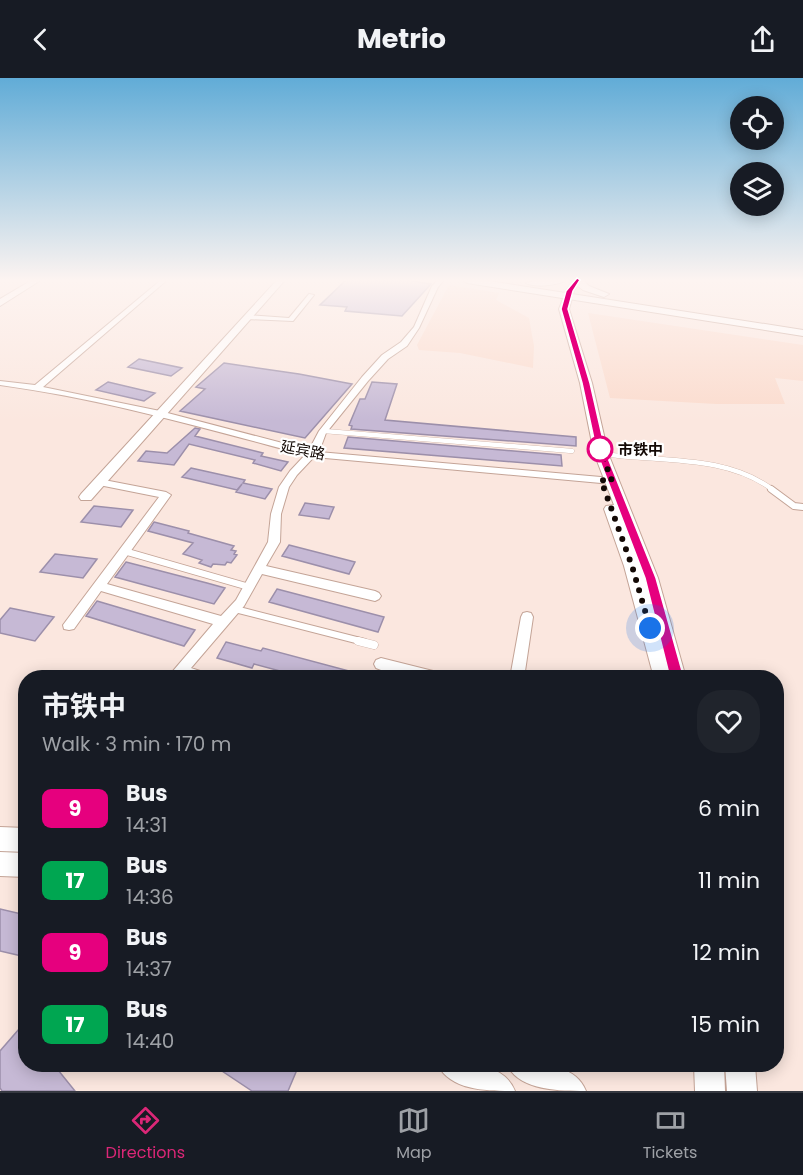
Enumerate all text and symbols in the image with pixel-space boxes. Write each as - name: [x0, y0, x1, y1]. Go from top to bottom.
- text: Metrio: [357, 20, 446, 57]
- icon: back: [24, 23, 57, 56]
- icon: share: [746, 23, 779, 56]
- map controls: [730, 96, 784, 216]
- button: locate: [730, 96, 784, 150]
- button: layers: [730, 162, 784, 216]
- street label: 延宾路: [279, 435, 327, 465]
- marker: 市铁中: [587, 436, 613, 462]
- place label: 市铁中: [618, 439, 663, 460]
- your location: [635, 613, 665, 643]
- text: 市铁中: [42, 687, 126, 726]
- button: heart: [697, 690, 760, 753]
- text: Walk · 3 min · 170 m: [42, 730, 231, 758]
- text: Bus: [126, 778, 168, 809]
- text: 6 min: [698, 793, 760, 824]
- text: 9: [69, 794, 81, 823]
- text: 14:31: [126, 811, 167, 839]
- text: Bus: [126, 850, 168, 881]
- text: 11 min: [698, 865, 760, 896]
- text: 17: [65, 866, 85, 895]
- text: 14:36: [126, 883, 174, 911]
- text: Bus: [126, 922, 168, 953]
- text: 12 min: [692, 937, 760, 968]
- text: 9: [69, 938, 81, 967]
- text: 14:37: [126, 955, 172, 983]
- text: Bus: [126, 994, 168, 1025]
- text: 15 min: [691, 1009, 760, 1040]
- text: 17: [65, 1010, 85, 1039]
- text: 14:40: [126, 1027, 174, 1055]
- tab: Directions: [106, 1104, 185, 1165]
- tab: Map: [396, 1104, 432, 1165]
- tab: Tickets: [643, 1104, 697, 1165]

